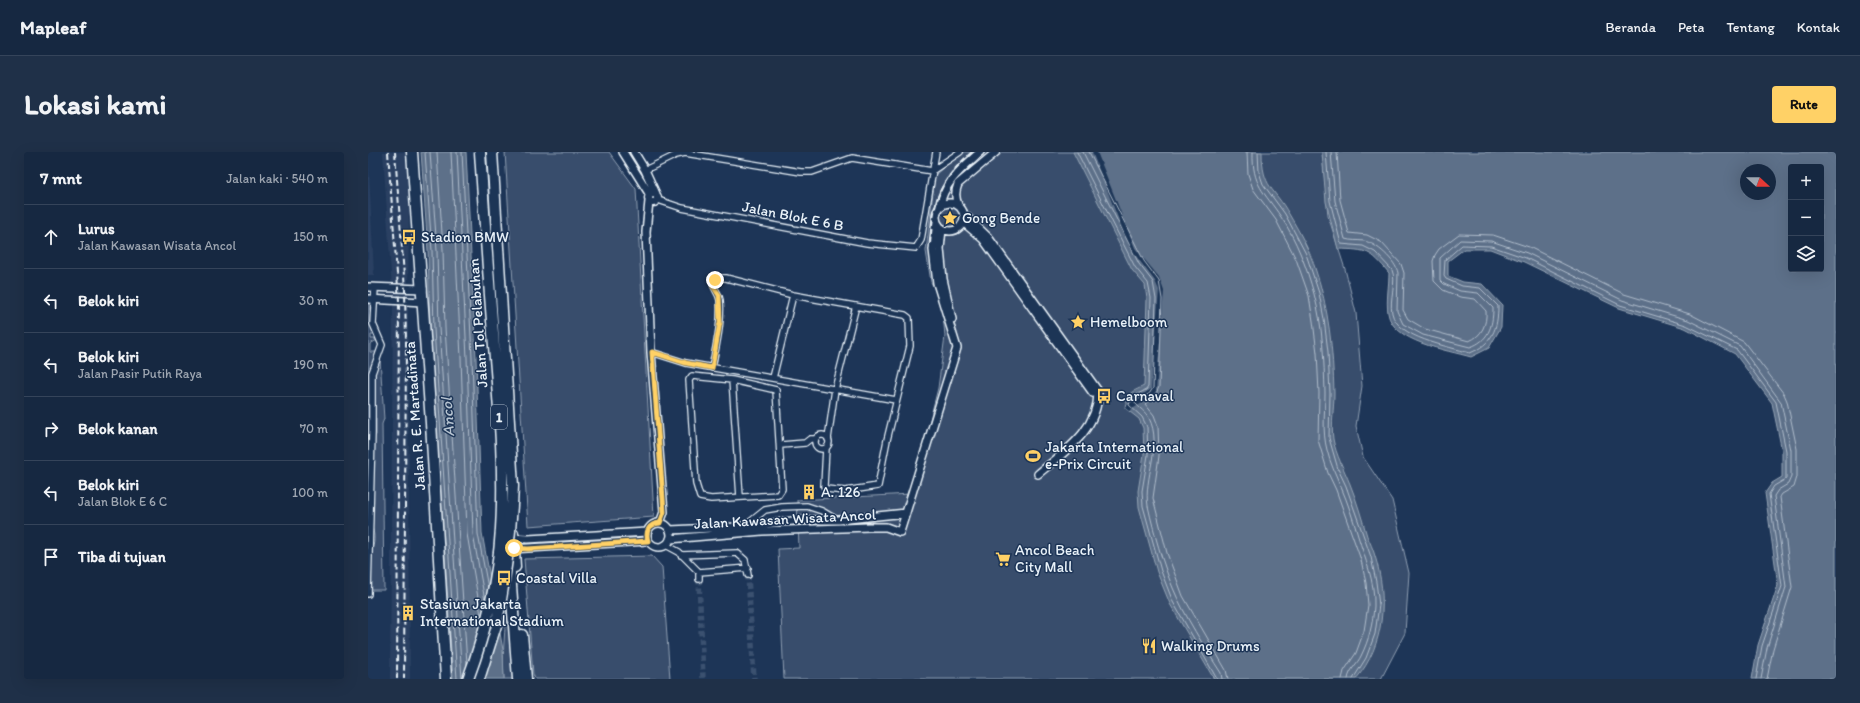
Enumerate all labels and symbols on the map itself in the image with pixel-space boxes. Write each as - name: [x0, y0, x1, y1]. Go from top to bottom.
- north arrow: [1740, 164, 1776, 200]
- street label: Jalan Blok E 6 B: [741, 197, 846, 235]
- place icon: Gong Bende: [941, 209, 959, 227]
- place label: Gong Bende: [962, 209, 1040, 227]
- bus stop icon: Stadion BMW: [400, 228, 418, 246]
- place label: Stadion BMW: [421, 228, 509, 246]
- street label: Jalan Tol Pelabuhan: [464, 257, 491, 388]
- route end: [706, 271, 724, 289]
- place icon: Hemelboom: [1069, 313, 1087, 331]
- place label: Hemelboom: [1090, 313, 1168, 331]
- street label: Jalan R. E. Martadinata: [401, 340, 429, 491]
- bus stop icon: Carnaval: [1095, 387, 1113, 405]
- place label: Carnaval: [1116, 387, 1175, 405]
- water label: Ancol: [437, 395, 458, 437]
- road number: 1: [491, 405, 507, 429]
- place label: Jakarta International e-Prix Circuit: [1045, 438, 1184, 473]
- sports icon: Jakarta International e-Prix Circuit: [1024, 447, 1042, 465]
- building icon: A. 126: [800, 483, 818, 501]
- place label: A. 126: [821, 483, 861, 501]
- street label: Jalan Kawasan Wisata Ancol: [693, 505, 877, 533]
- route start: [505, 539, 523, 557]
- place label: Ancol Beach City Mall: [1015, 541, 1095, 576]
- supermarket icon: Ancol Beach City Mall: [994, 550, 1012, 568]
- bus stop icon: Coastal Villa: [495, 569, 513, 587]
- place label: Coastal Villa: [516, 569, 598, 587]
- place label: Stasiun Jakarta International Stadium: [420, 595, 564, 630]
- building icon: Stasiun Jakarta International Stadium: [399, 604, 417, 622]
- restaurant icon: Walking Drums: [1140, 637, 1158, 655]
- place label: Walking Drums: [1161, 637, 1260, 655]

